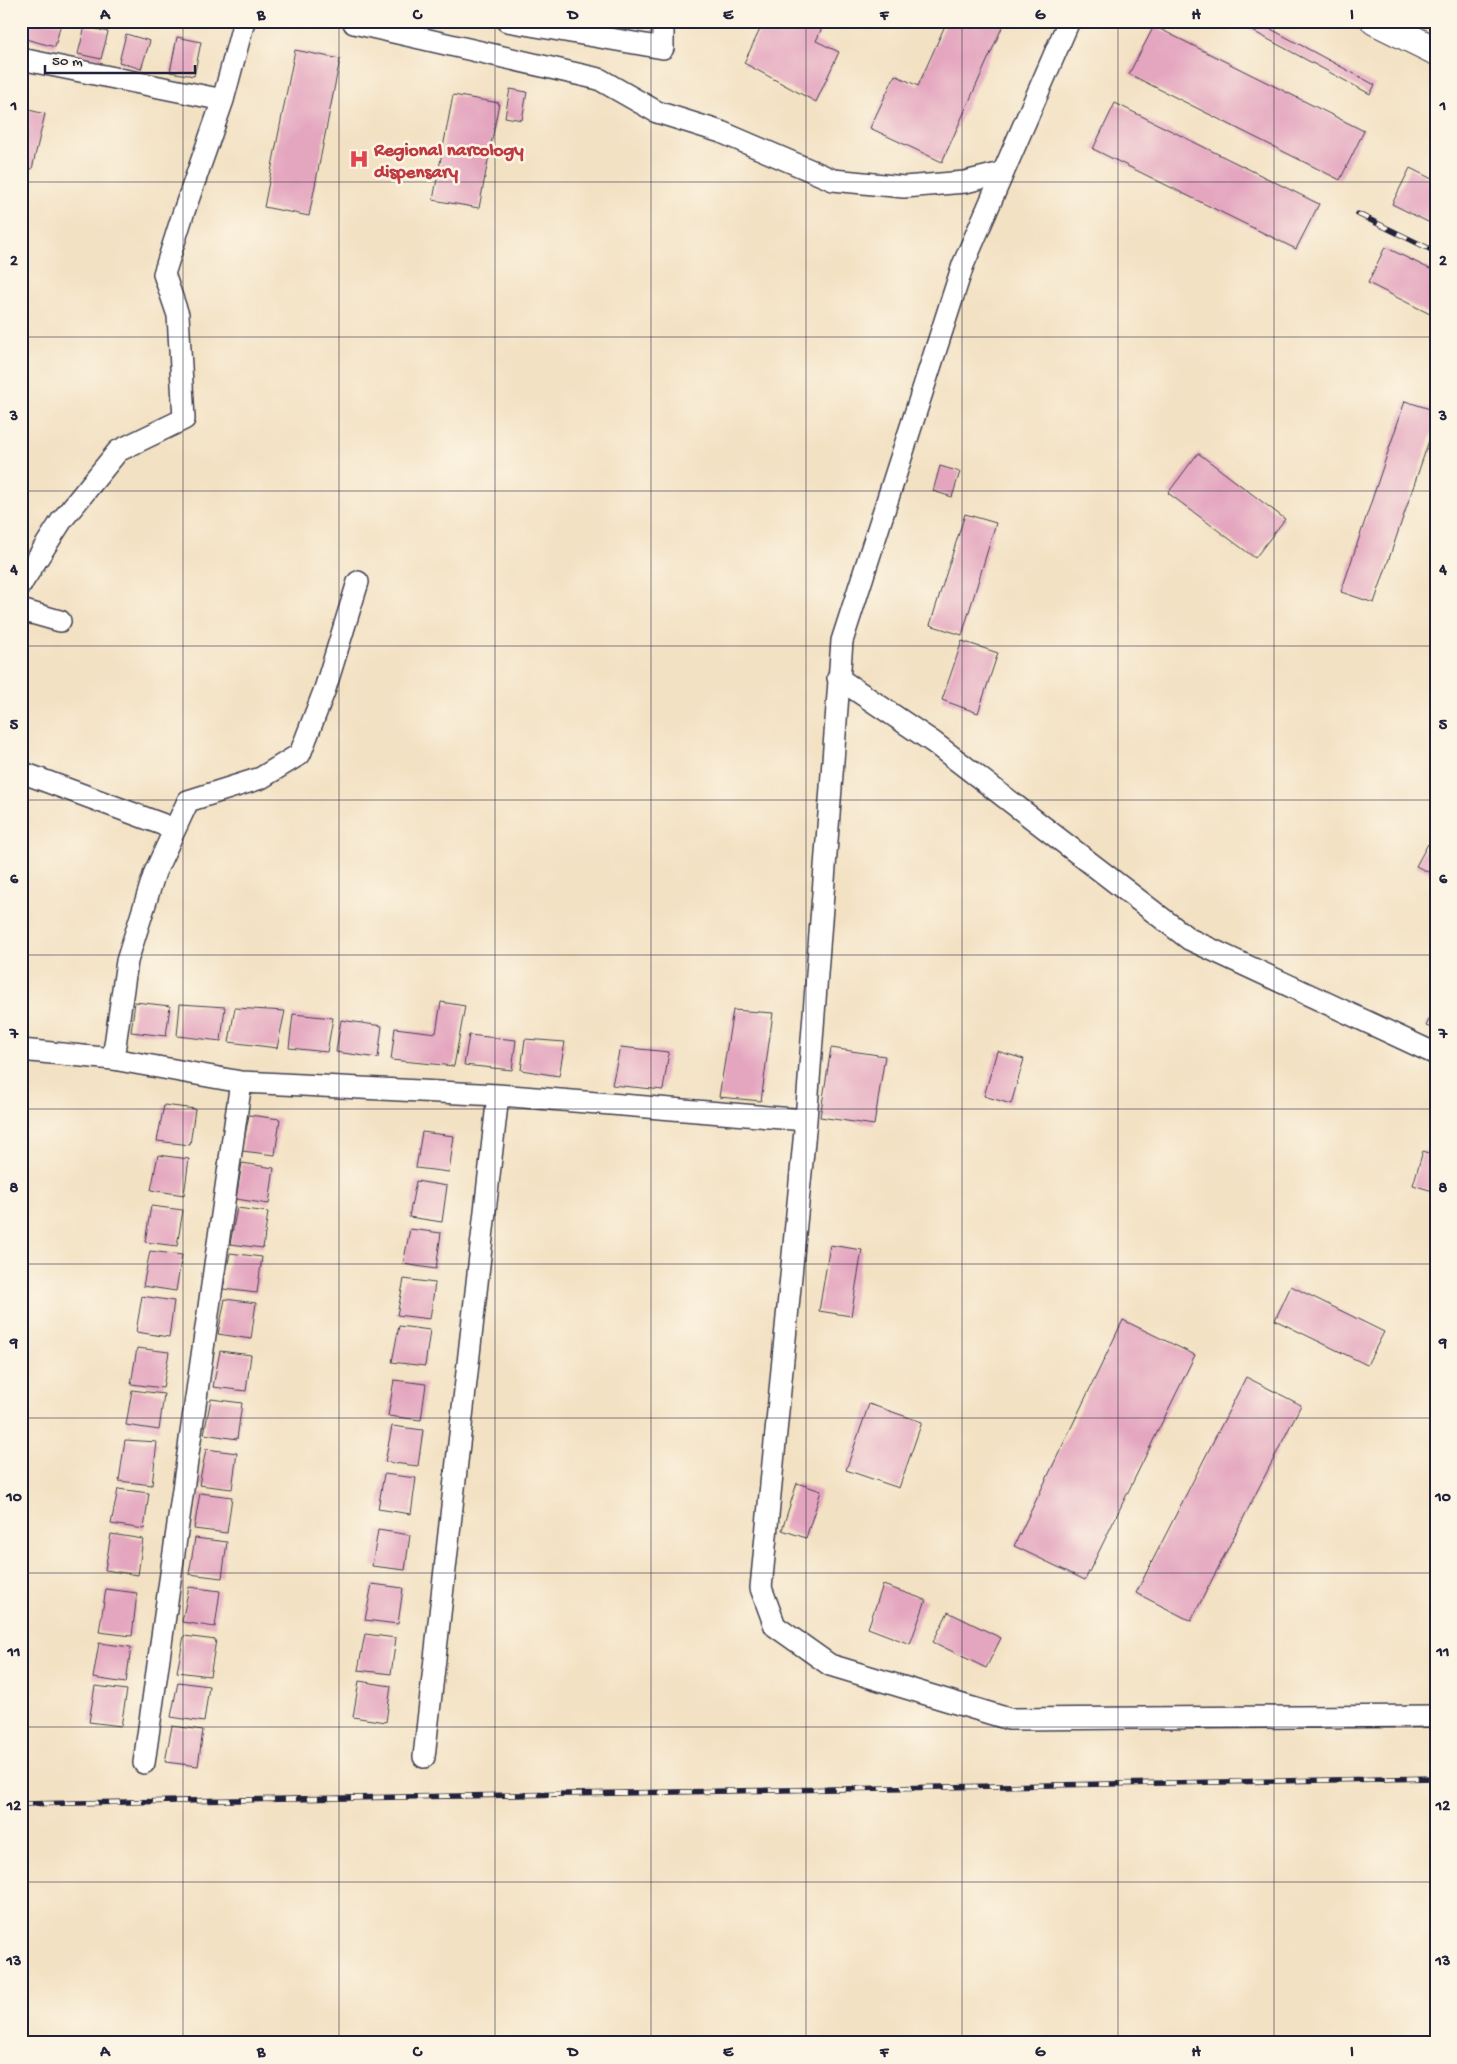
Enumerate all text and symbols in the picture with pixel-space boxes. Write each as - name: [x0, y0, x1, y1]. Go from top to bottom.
- text: A: [99, 7, 111, 26]
- text: B: [256, 7, 266, 26]
- text: C: [412, 7, 423, 26]
- text: D: [566, 7, 579, 26]
- text: E: [723, 7, 734, 26]
- text: F: [879, 7, 890, 26]
- text: G: [1035, 7, 1046, 26]
- text: H: [1191, 7, 1201, 26]
- text: I: [1350, 7, 1354, 26]
- scale bar: [45, 42, 195, 74]
- text: 50 m: [52, 53, 83, 71]
- text: 1: [10, 98, 17, 117]
- text: 1: [1439, 98, 1446, 117]
- place label: Regional narcology dispensary: [373, 140, 524, 185]
- hospital icon: Regional narcology dispensary: [348, 148, 370, 170]
- text: 2: [10, 253, 18, 272]
- text: 2: [1439, 253, 1447, 272]
- text: 3: [9, 408, 18, 427]
- text: 3: [1438, 408, 1447, 427]
- text: 4: [9, 562, 18, 581]
- text: 4: [1438, 562, 1447, 581]
- text: 5: [10, 717, 19, 736]
- text: 5: [1439, 717, 1448, 736]
- text: 6: [10, 871, 19, 890]
- text: 6: [1439, 871, 1448, 890]
- text: 7: [9, 1026, 19, 1045]
- text: 7: [1438, 1026, 1448, 1045]
- text: 8: [10, 1180, 19, 1199]
- text: 8: [1439, 1180, 1448, 1199]
- text: 9: [9, 1335, 18, 1354]
- text: 9: [1438, 1335, 1447, 1354]
- text: 10: [5, 1489, 22, 1508]
- text: 10: [1434, 1489, 1451, 1508]
- text: 11: [7, 1644, 20, 1663]
- text: 11: [1436, 1644, 1449, 1663]
- text: 12: [6, 1798, 21, 1817]
- text: 12: [1435, 1798, 1450, 1817]
- text: 13: [6, 1953, 21, 1972]
- text: 13: [1435, 1953, 1450, 1972]
- text: A: [99, 2044, 111, 2063]
- text: B: [256, 2044, 266, 2063]
- text: C: [412, 2044, 423, 2063]
- text: D: [566, 2044, 579, 2063]
- text: E: [723, 2044, 734, 2063]
- text: F: [879, 2044, 890, 2063]
- text: G: [1035, 2044, 1046, 2063]
- text: H: [1191, 2044, 1201, 2063]
- text: I: [1350, 2044, 1354, 2063]

